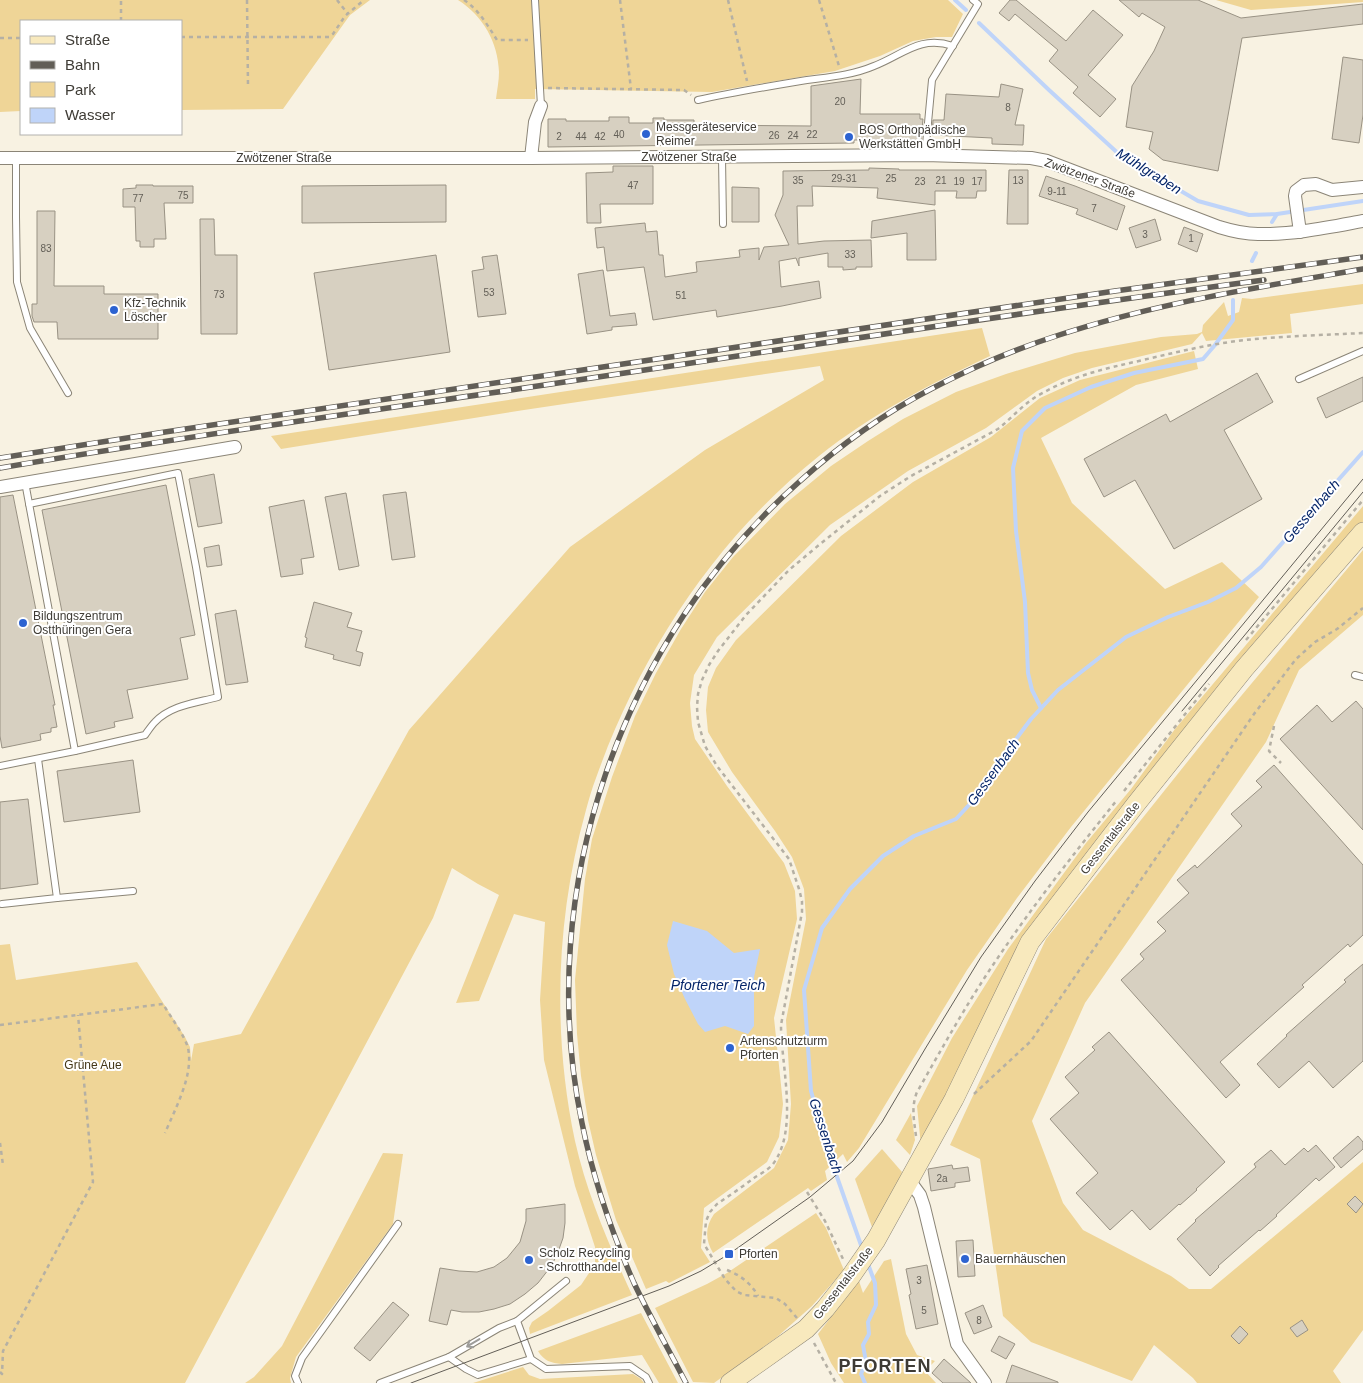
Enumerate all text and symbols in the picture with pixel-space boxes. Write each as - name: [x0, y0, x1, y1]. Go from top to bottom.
- legend: [20, 20, 182, 135]
- text: Straße: [65, 31, 110, 48]
- text: Bahn: [65, 56, 100, 73]
- text: Park: [65, 81, 96, 98]
- house number: 20: [834, 96, 846, 107]
- house number: 8: [1005, 102, 1011, 113]
- text: Wasser: [65, 106, 115, 123]
- place label: Messgeräteservice Reimer: [656, 120, 757, 148]
- place label: BOS Orthopädische Werkstätten GmbH: [859, 123, 966, 151]
- marker: Messgeräteservice Reimer: [640, 128, 652, 140]
- house number: 40: [613, 129, 625, 140]
- house number: 22: [806, 129, 818, 140]
- house number: 26: [768, 130, 780, 141]
- house number: 24: [787, 130, 799, 141]
- house number: 2: [556, 131, 562, 142]
- house number: 44: [575, 131, 587, 142]
- house number: 42: [594, 131, 606, 142]
- marker: BOS Orthopädische Werkstätten GmbH: [843, 131, 855, 143]
- water label: Mühlgraben: [1113, 145, 1185, 197]
- street label: Zwötzener Straße: [641, 150, 737, 164]
- street label: Zwötzener Straße: [236, 151, 332, 165]
- street label: Zwötzener Straße: [1043, 155, 1138, 201]
- house number: 29-31: [831, 173, 857, 184]
- house number: 25: [885, 173, 897, 184]
- house number: 35: [792, 175, 804, 186]
- house number: 21: [935, 175, 947, 186]
- house number: 13: [1012, 175, 1024, 186]
- house number: 23: [914, 176, 926, 187]
- house number: 19: [953, 176, 965, 187]
- house number: 17: [971, 176, 983, 187]
- house number: 47: [627, 180, 639, 191]
- house number: 9-11: [1047, 186, 1067, 197]
- house number: 75: [177, 190, 189, 201]
- house number: 77: [132, 193, 144, 204]
- house number: 7: [1091, 203, 1097, 214]
- house number: 3: [1142, 229, 1148, 240]
- house number: 1: [1188, 233, 1194, 244]
- house number: 83: [40, 243, 52, 254]
- house number: 33: [844, 249, 856, 260]
- house number: 53: [483, 287, 495, 298]
- house number: 73: [213, 289, 225, 300]
- house number: 51: [675, 290, 687, 301]
- place label: Kfz-Technik Löscher: [124, 296, 187, 324]
- marker: Kfz-Technik Löscher: [108, 304, 120, 316]
- water label: Gessenbach: [1279, 476, 1343, 546]
- place label: Bildungszentrum Ostthüringen Gera: [33, 609, 132, 637]
- marker: Bildungszentrum Ostthüringen Gera: [17, 617, 29, 629]
- water label: Gessenbach: [963, 735, 1023, 809]
- street label: Gessentalstraße: [1077, 799, 1143, 877]
- water label: Pfortener Teich: [671, 977, 765, 993]
- place label: Artenschutzturm Pforten: [740, 1034, 827, 1062]
- marker: Artenschutzturm Pforten: [724, 1042, 736, 1054]
- park label: Grüne Aue: [64, 1058, 122, 1072]
- water label: Gessenbach: [806, 1096, 846, 1176]
- house number: 2a: [936, 1173, 948, 1184]
- street label: Gessentalstraße: [810, 1244, 876, 1322]
- place label: Scholz Recycling - Schrotthandel: [539, 1246, 630, 1274]
- place label: Pforten: [739, 1247, 778, 1261]
- marker: Pforten: [723, 1248, 735, 1260]
- place label: Bauernhäuschen: [975, 1252, 1066, 1266]
- marker: Bauernhäuschen: [959, 1253, 971, 1265]
- marker: Scholz Recycling - Schrotthandel: [523, 1254, 535, 1266]
- house number: 3: [916, 1275, 922, 1286]
- house number: 5: [921, 1305, 927, 1316]
- house number: 8: [976, 1315, 982, 1326]
- one-way arrow: [467, 1338, 481, 1348]
- district label: PFORTEN: [838, 1356, 932, 1376]

